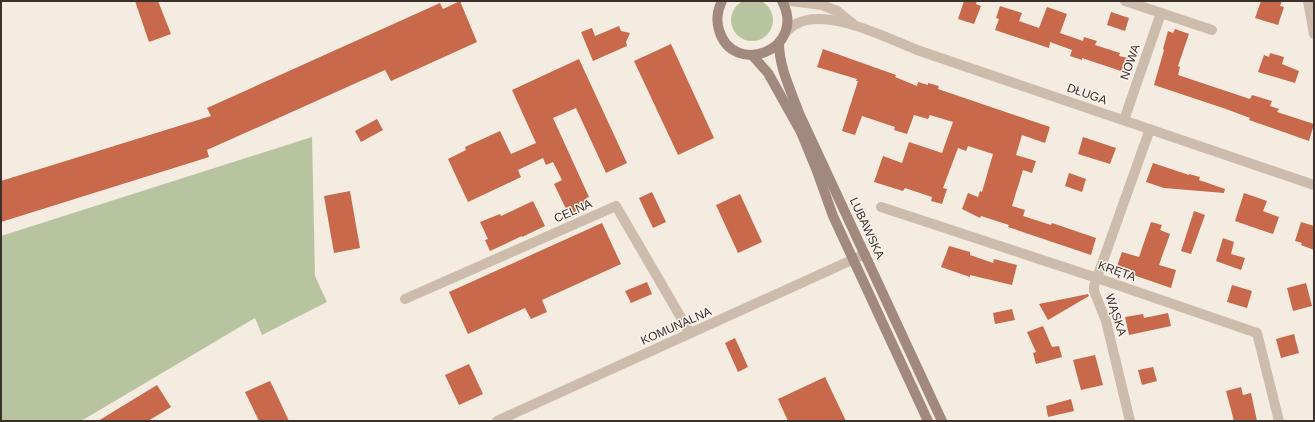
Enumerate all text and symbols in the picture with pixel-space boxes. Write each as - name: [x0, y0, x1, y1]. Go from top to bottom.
- street label: NOWA: [1117, 42, 1143, 82]
- street label: DŁUGA: [1065, 81, 1109, 107]
- street label: LUBAWSKA: [847, 195, 887, 261]
- street label: CELNA: [552, 196, 594, 226]
- street label: KRĘTA: [1096, 258, 1138, 284]
- street label: WĄSKA: [1103, 292, 1129, 338]
- street label: KOMUNALNA: [638, 304, 714, 348]

